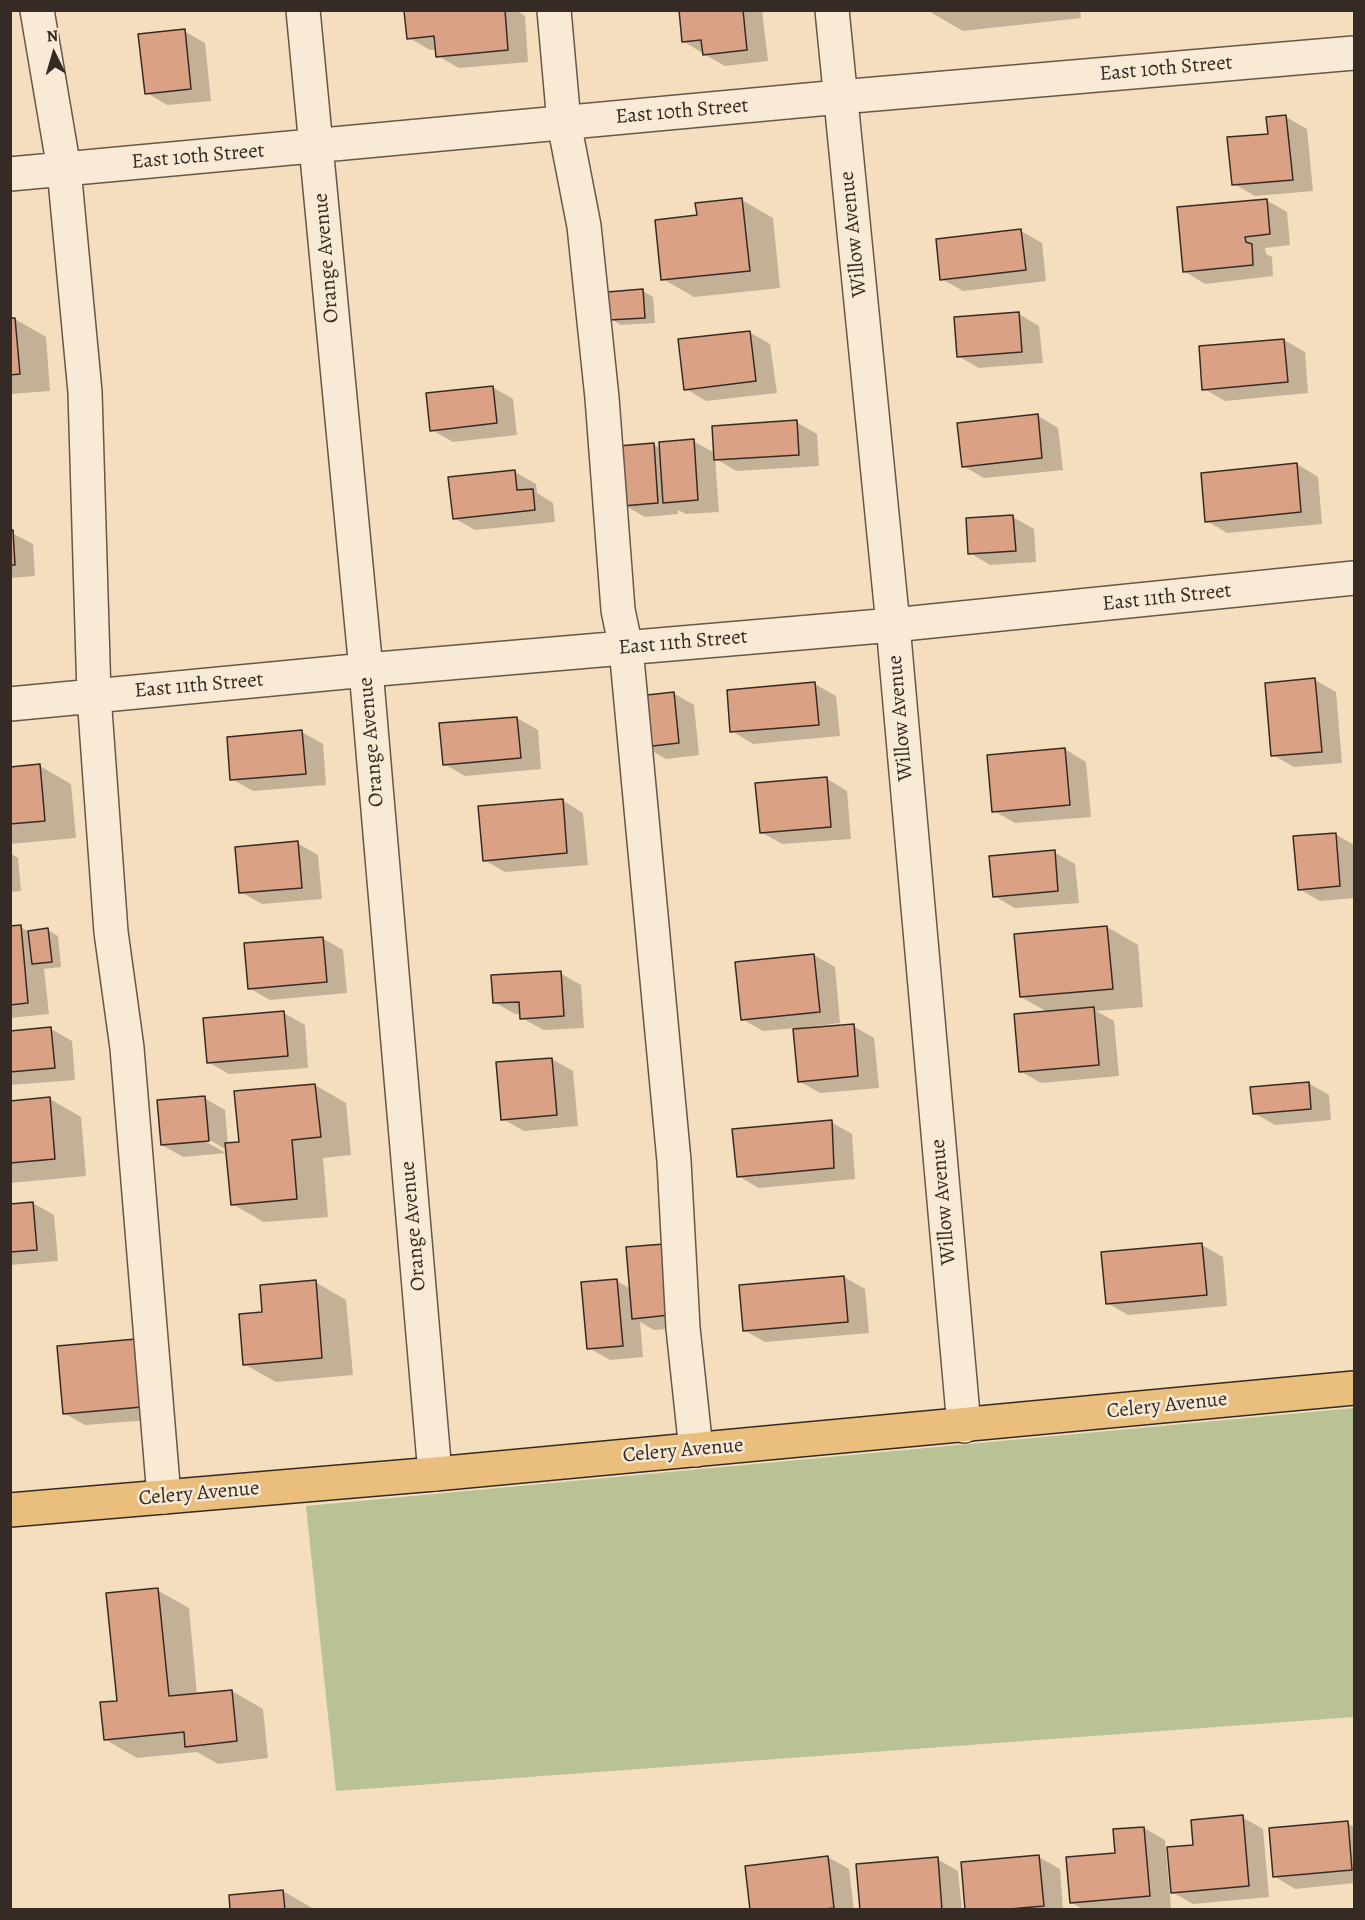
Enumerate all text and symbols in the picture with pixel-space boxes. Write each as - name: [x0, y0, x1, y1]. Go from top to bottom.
- north arrow: [24, 24, 84, 84]
- text: N: [46, 25, 59, 48]
- street label: East 10th Street: [1098, 51, 1234, 87]
- street label: East 10th Street: [614, 94, 750, 130]
- street label: East 10th Street: [130, 139, 266, 175]
- street label: Willow Avenue: [835, 170, 873, 298]
- street label: Orange Avenue: [309, 192, 345, 324]
- street label: East 11th Street: [1101, 579, 1233, 617]
- street label: East 11th Street: [617, 625, 749, 661]
- street label: Willow Avenue: [883, 654, 919, 782]
- street label: East 11th Street: [133, 668, 265, 704]
- street label: Orange Avenue: [354, 676, 390, 808]
- street label: Willow Avenue: [926, 1138, 962, 1266]
- street label: Orange Avenue: [396, 1160, 432, 1292]
- street label: Celery Avenue: [1105, 1387, 1229, 1425]
- street label: Celery Avenue: [622, 1433, 744, 1469]
- street label: Celery Avenue: [138, 1476, 260, 1512]

